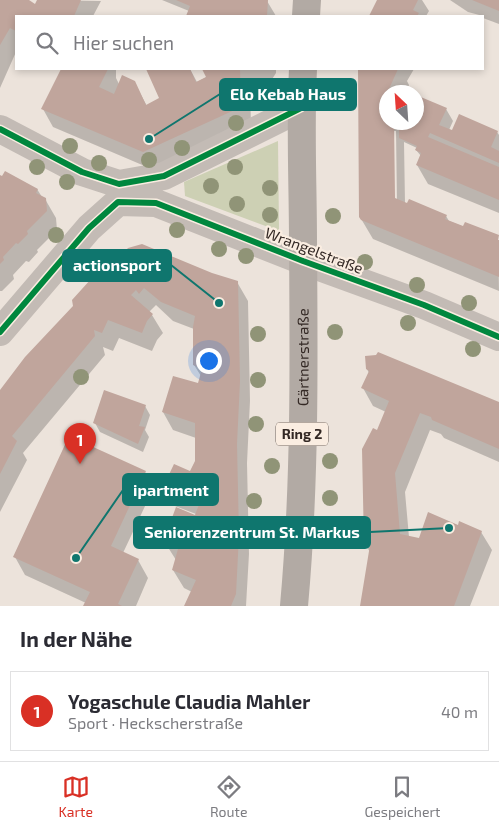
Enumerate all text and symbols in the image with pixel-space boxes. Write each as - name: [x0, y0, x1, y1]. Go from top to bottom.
- search box: [15, 15, 484, 70]
- icon: search: [33, 29, 61, 57]
- text: Hier suchen: [73, 31, 174, 54]
- callout: Elo Kebab Haus: [220, 79, 356, 110]
- text: Elo Kebab Haus: [230, 84, 346, 103]
- north arrow: [379, 85, 424, 130]
- street label: Wrangelstraße: [263, 223, 366, 277]
- callout: actionsport: [63, 250, 171, 281]
- text: actionsport: [73, 255, 162, 274]
- street label: Gärtnerstraße: [293, 308, 312, 406]
- your location: [196, 348, 222, 374]
- road number: Ring 2: [276, 422, 328, 446]
- pin: 1: [64, 423, 96, 464]
- callout: ipartment: [123, 474, 218, 505]
- text: ipartment: [133, 480, 209, 499]
- callout: Seniorenzentrum St. Markus: [134, 517, 370, 548]
- text: Seniorenzentrum St. Markus: [144, 522, 360, 541]
- text: In der Nähe: [20, 626, 132, 651]
- text: Yogaschule Claudia Mahler: [68, 690, 310, 713]
- text: 1: [34, 702, 40, 721]
- text: 40 m: [441, 702, 478, 721]
- text: Sport · Heckscherstraße: [68, 713, 243, 732]
- tab: Karte: [59, 773, 93, 820]
- tab: Route: [210, 773, 247, 820]
- tab: Gespeichert: [364, 773, 440, 820]

